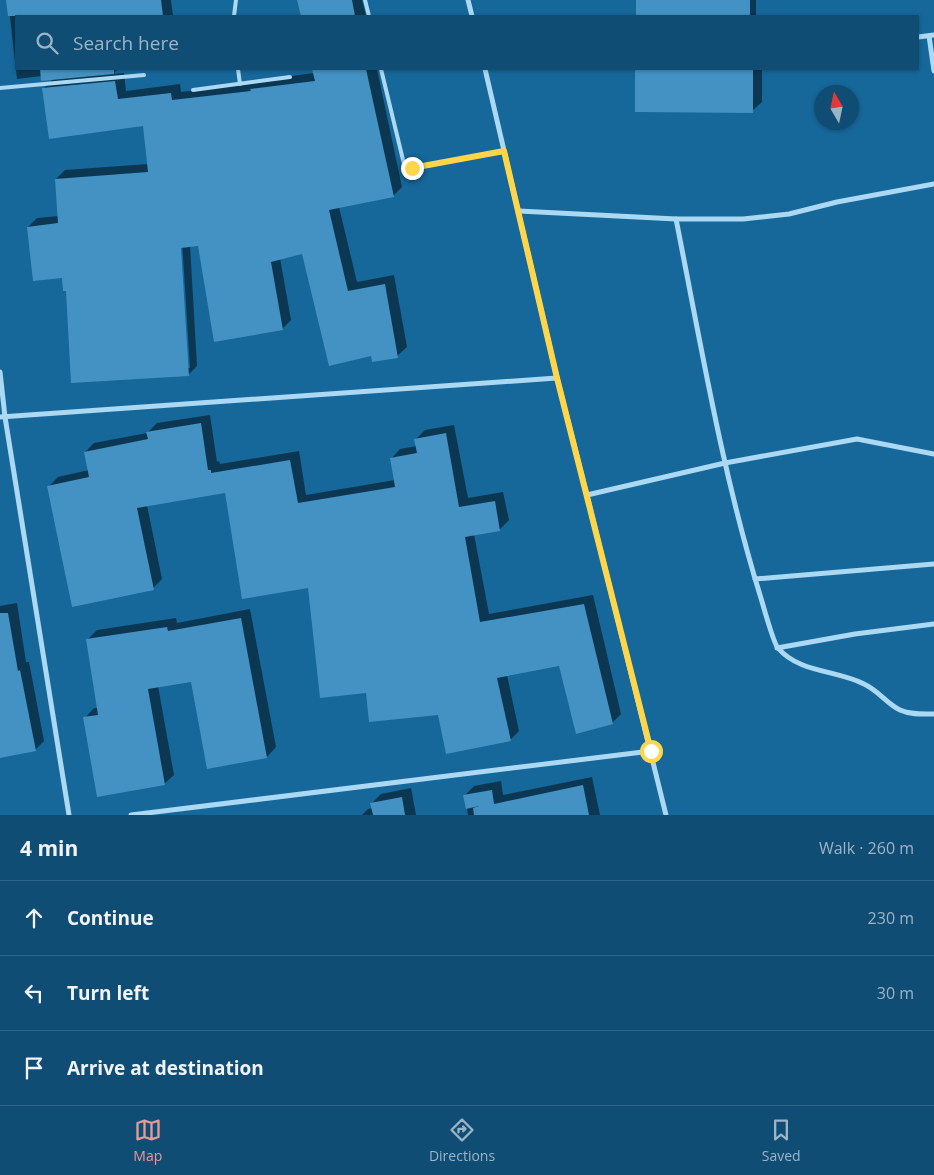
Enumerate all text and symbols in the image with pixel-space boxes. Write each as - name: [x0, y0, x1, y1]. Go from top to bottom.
- search box: [15, 15, 919, 70]
- icon: search: [33, 29, 61, 57]
- text: Search here: [73, 30, 179, 56]
- north arrow: [814, 85, 859, 130]
- route end: [401, 157, 424, 180]
- route start: [640, 740, 663, 763]
- text: 4 min: [20, 834, 78, 862]
- text: Walk · 260 m: [819, 837, 914, 859]
- icon: ahead: [20, 904, 48, 932]
- text: Continue: [67, 905, 154, 931]
- text: 230 m: [868, 907, 914, 929]
- icon: left: [20, 979, 48, 1007]
- text: Turn left: [67, 980, 149, 1006]
- text: 30 m: [877, 982, 914, 1004]
- icon: arrive: [20, 1054, 48, 1082]
- text: Arrive at destination: [67, 1055, 264, 1081]
- tab: Map: [133, 1116, 162, 1165]
- tab: Directions: [429, 1116, 495, 1165]
- tab: Saved: [762, 1116, 801, 1165]

